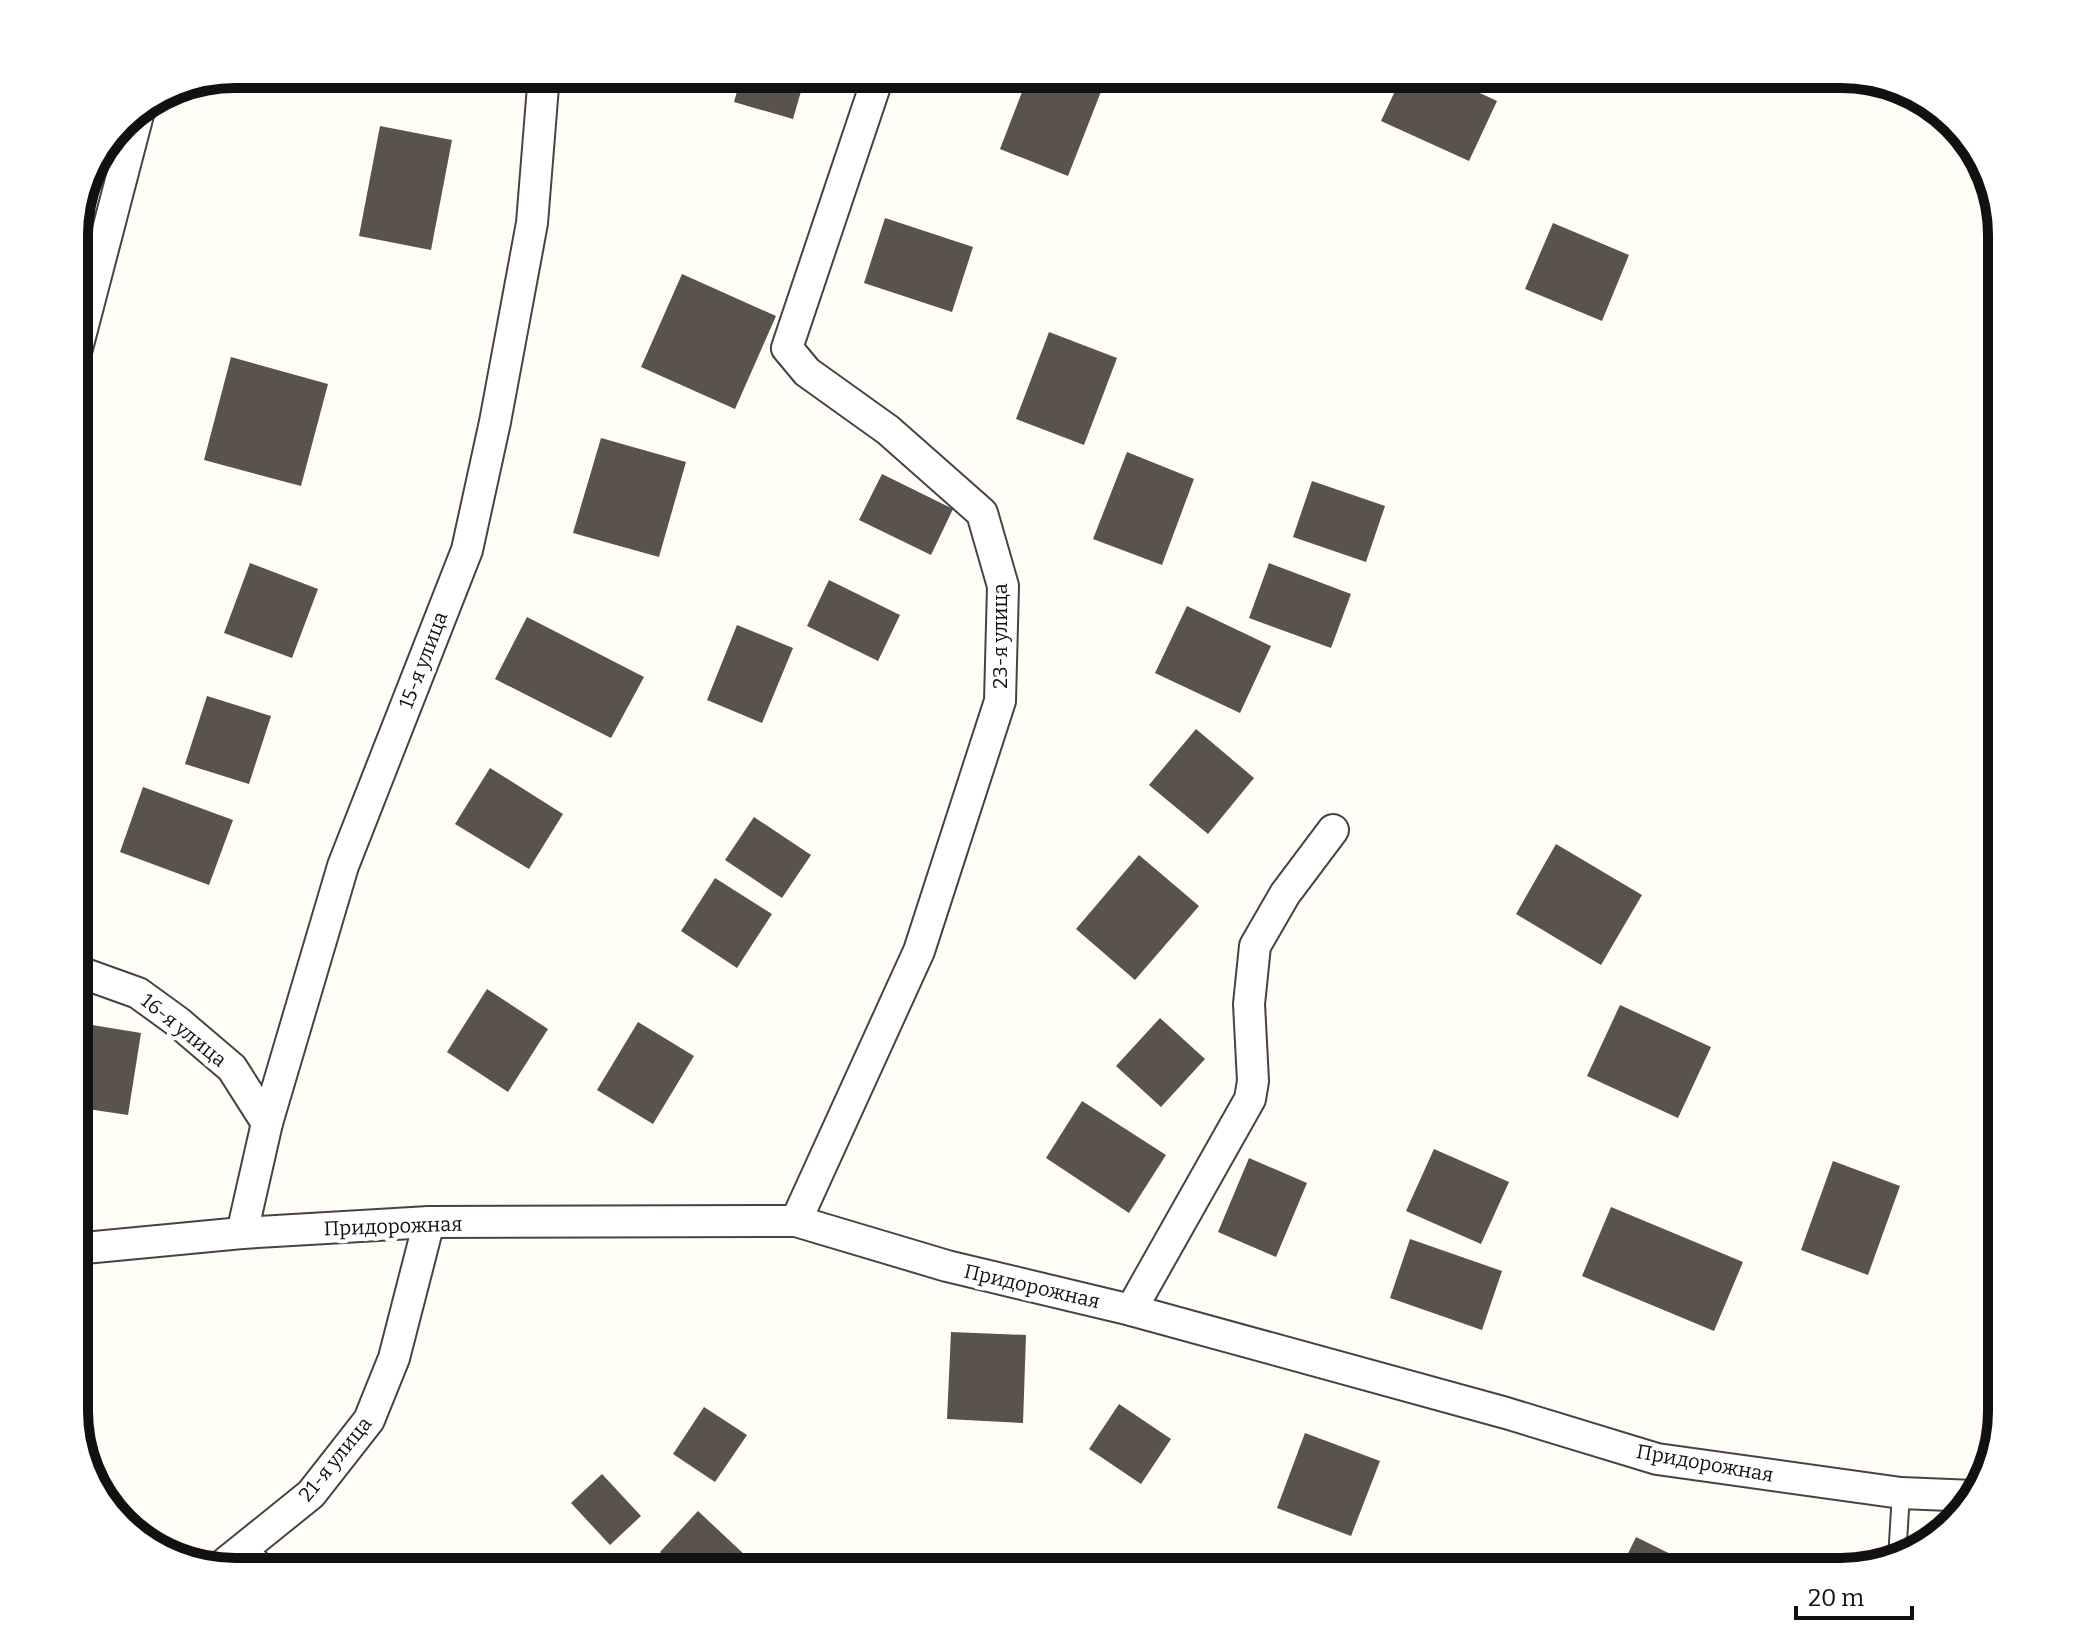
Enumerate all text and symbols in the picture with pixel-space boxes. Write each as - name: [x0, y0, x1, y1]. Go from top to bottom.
- street label: 23-я улица: [988, 583, 1012, 689]
- street label: 15-я улица: [394, 608, 452, 712]
- street label: 16-я улица: [136, 988, 232, 1072]
- street label: Придорожная: [323, 1212, 463, 1240]
- street label: Придорожная: [962, 1259, 1102, 1313]
- street label: 21-я улица: [294, 1412, 376, 1506]
- street label: Придорожная: [1635, 1439, 1775, 1487]
- scale bar: [1796, 1570, 1912, 1620]
- text: 20 m: [1808, 1584, 1864, 1612]

